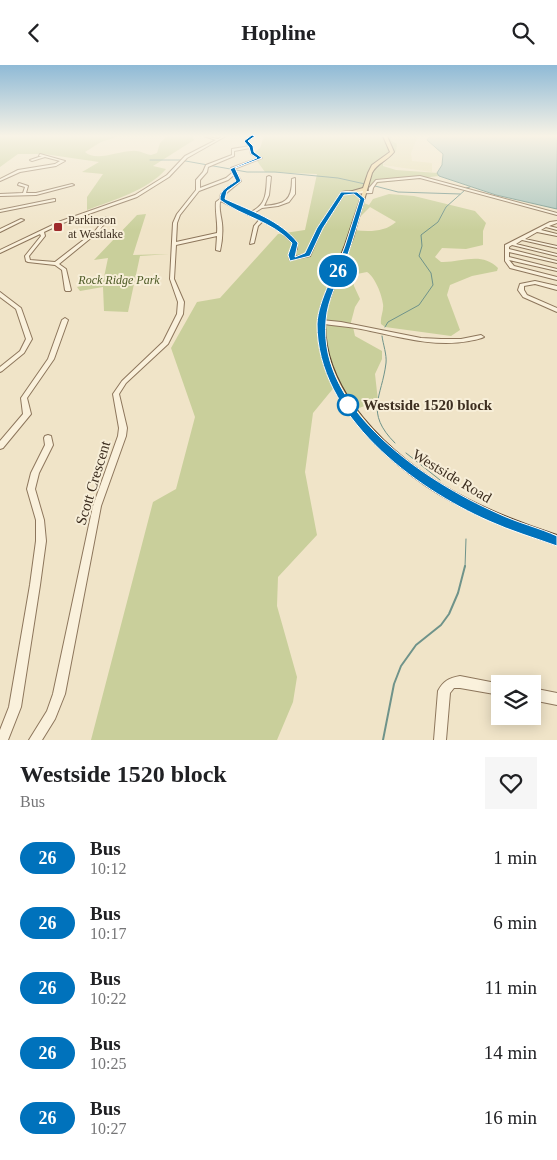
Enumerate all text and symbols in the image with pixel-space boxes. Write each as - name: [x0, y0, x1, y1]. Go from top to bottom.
- icon: back: [20, 19, 48, 47]
- icon: search: [509, 19, 537, 47]
- text: Hopline: [241, 20, 316, 45]
- place label: Parkinson at Westlake: [68, 213, 123, 241]
- marker: Parkinson at Westlake: [52, 221, 64, 233]
- line badge: 26: [316, 255, 360, 287]
- text: 26: [329, 261, 347, 281]
- park label: Rock Ridge Park: [77, 273, 160, 287]
- marker: Westside 1520 block: [337, 394, 359, 416]
- place label: Westside 1520 block: [363, 397, 493, 413]
- street label: Scott Crescent: [73, 438, 114, 527]
- street label: Westside Road: [410, 446, 495, 506]
- map controls: [491, 675, 541, 725]
- button: layers: [491, 675, 541, 725]
- button: heart: [485, 757, 537, 809]
- text: Westside 1520 block: [20, 761, 227, 787]
- text: Bus: [20, 793, 45, 810]
- text: Bus: [90, 838, 121, 859]
- text: 1 min: [493, 847, 537, 868]
- text: 26: [39, 848, 57, 868]
- text: 10:12: [90, 860, 126, 877]
- text: Bus: [90, 903, 121, 924]
- text: 6 min: [493, 912, 537, 933]
- text: 26: [39, 913, 57, 933]
- text: 10:17: [90, 925, 126, 942]
- text: Bus: [90, 968, 121, 989]
- text: 11 min: [484, 977, 537, 998]
- text: 26: [39, 978, 57, 998]
- text: 10:22: [90, 990, 126, 1007]
- text: Bus: [90, 1033, 121, 1054]
- text: 14 min: [484, 1042, 537, 1063]
- text: 26: [39, 1043, 57, 1063]
- text: 10:25: [90, 1055, 126, 1072]
- text: Bus: [90, 1098, 121, 1119]
- text: 16 min: [484, 1107, 537, 1128]
- text: 26: [39, 1108, 57, 1128]
- text: 10:27: [90, 1120, 126, 1137]

